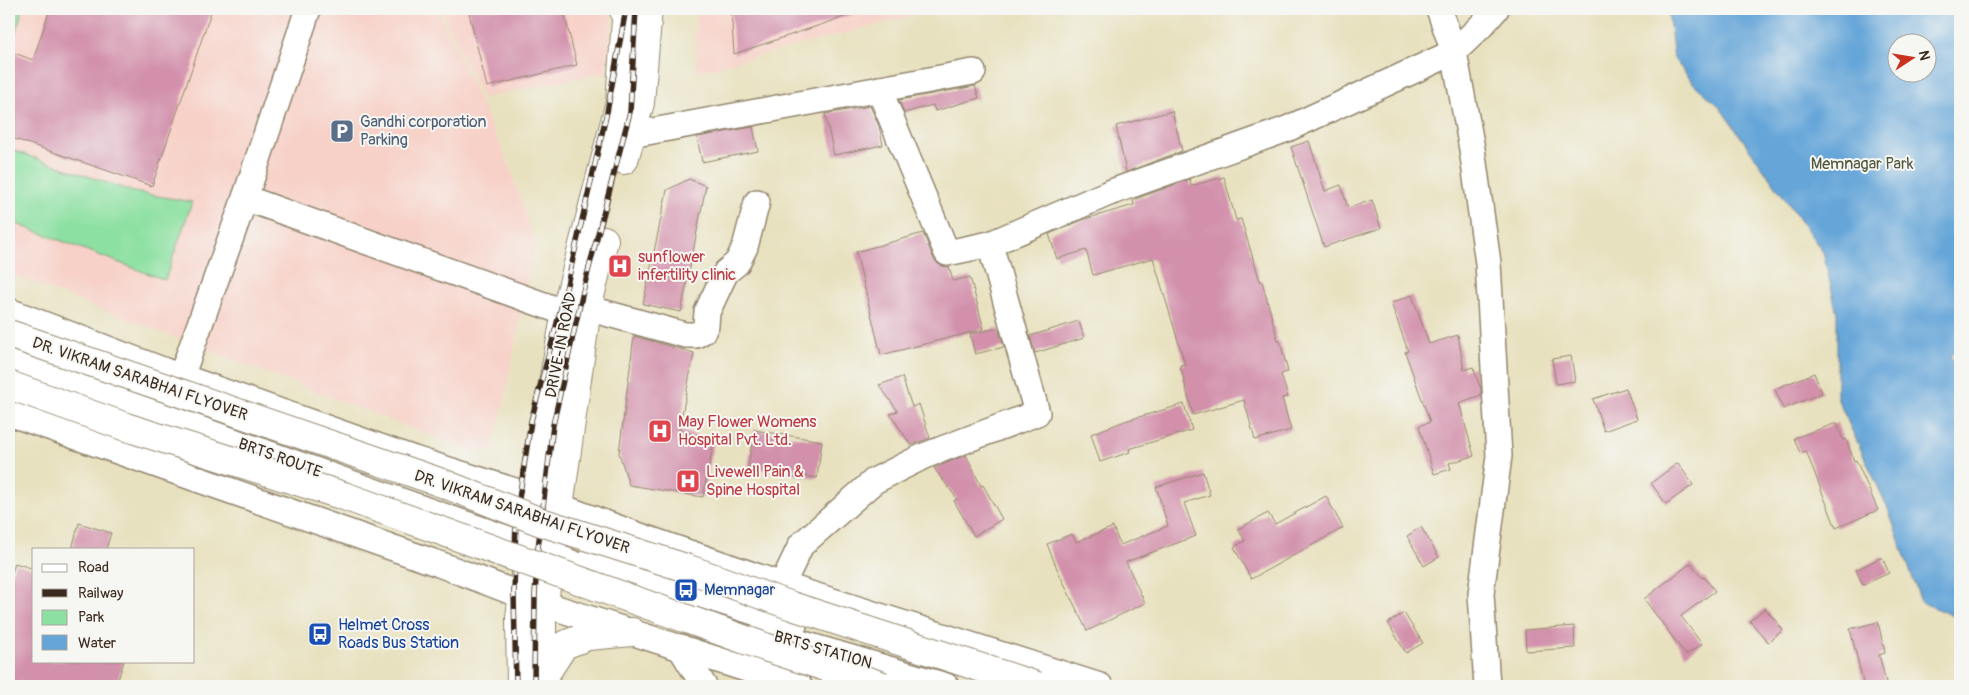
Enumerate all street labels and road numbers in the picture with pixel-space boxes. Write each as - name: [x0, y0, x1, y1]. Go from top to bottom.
- street label: DRIVE-IN ROAD: [541, 290, 581, 400]
- street label: DR. VIKRAM SARABHAI FLYOVER: [30, 333, 250, 425]
- street label: BRTS ROUTE: [236, 434, 324, 482]
- street label: DR. VIKRAM SARABHAI FLYOVER: [412, 466, 632, 558]
- street label: BRTS STATION: [772, 626, 874, 674]

